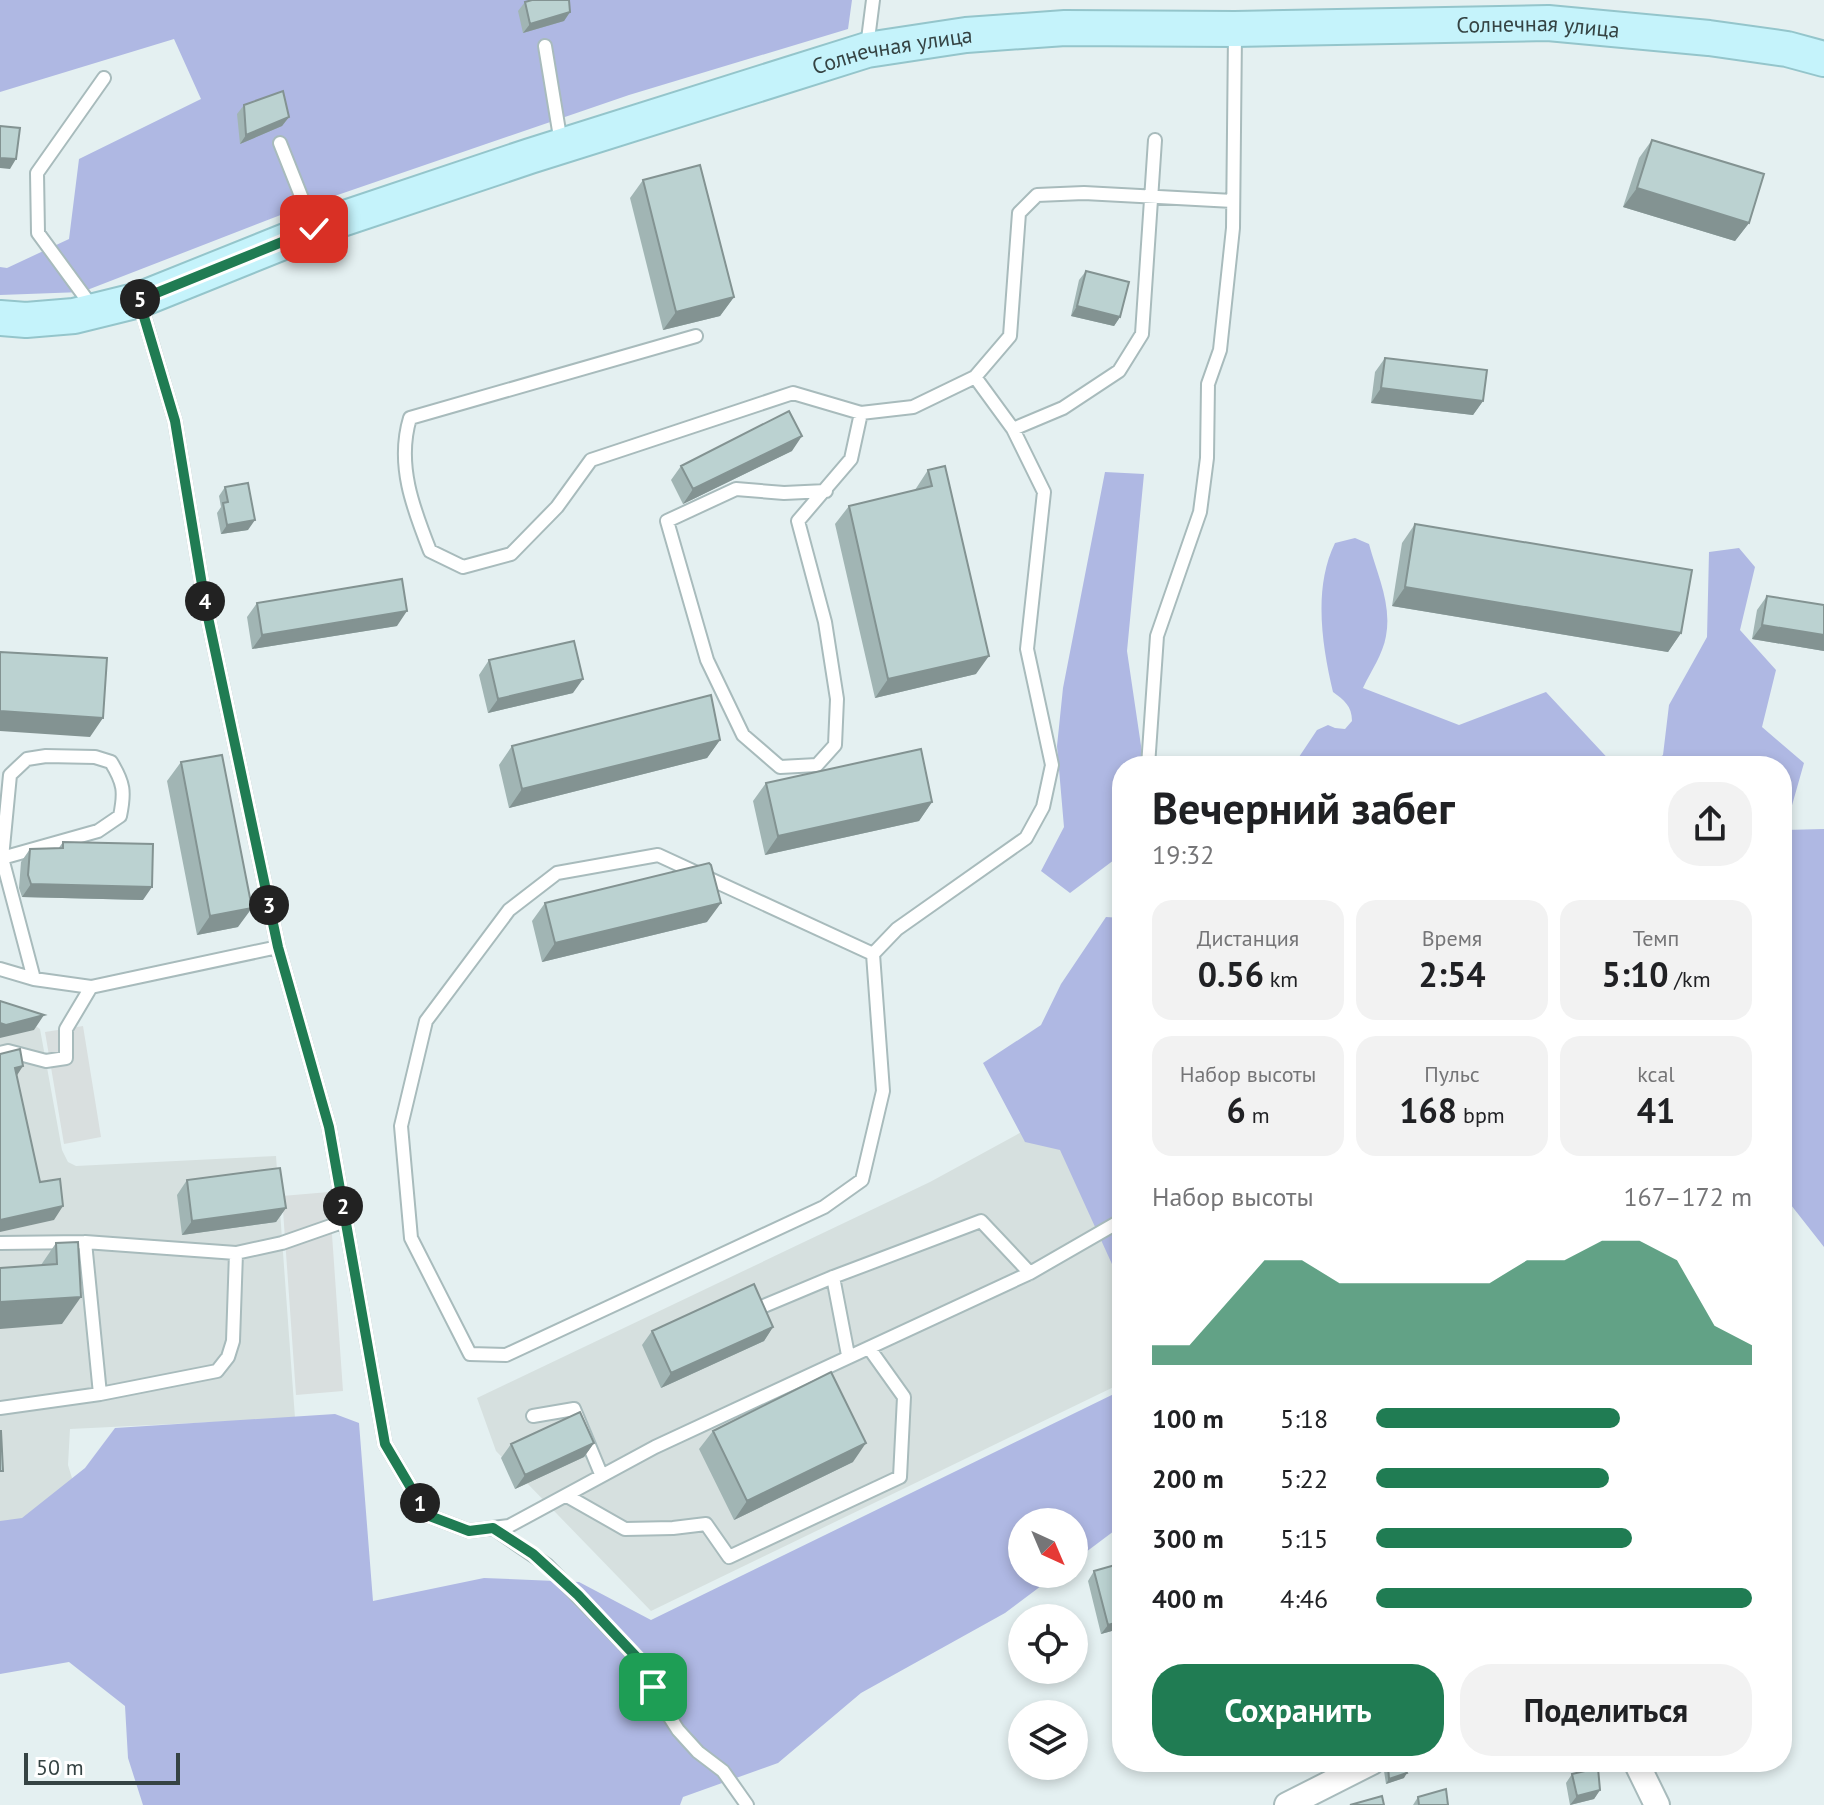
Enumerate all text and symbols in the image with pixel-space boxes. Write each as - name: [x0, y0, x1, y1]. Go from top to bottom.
- street label: Солнечная улица: [1456, 9, 1621, 44]
- street label: Солнечная улица: [808, 21, 973, 80]
- pin: [280, 195, 348, 263]
- icon: check: [292, 207, 336, 251]
- pin: 5: [120, 279, 160, 319]
- text: 5: [134, 285, 146, 313]
- pin: 4: [185, 581, 225, 621]
- text: 4: [199, 587, 211, 615]
- text: Вечерний забег: [1152, 779, 1455, 836]
- button: share: [1668, 782, 1752, 866]
- text: 19:32: [1152, 838, 1214, 871]
- pin: 3: [249, 885, 289, 925]
- text: 3: [263, 891, 275, 919]
- text: Дистанция: [1197, 924, 1299, 952]
- text: Время: [1422, 924, 1482, 952]
- text: Темп: [1633, 924, 1679, 952]
- text: 0.56: [1198, 952, 1264, 996]
- text: 2:54: [1419, 952, 1485, 996]
- text: 5:10: [1601, 952, 1668, 996]
- text: km: [1264, 965, 1298, 993]
- text: /km: [1668, 965, 1711, 993]
- text: Набор высоты: [1180, 1060, 1316, 1088]
- text: Пульс: [1424, 1060, 1480, 1088]
- text: kcal: [1637, 1060, 1675, 1088]
- text: 6: [1226, 1088, 1246, 1132]
- text: 168: [1399, 1088, 1457, 1132]
- text: 41: [1637, 1088, 1675, 1132]
- text: m: [1246, 1101, 1270, 1129]
- text: bpm: [1457, 1101, 1505, 1129]
- text: Набор высоты: [1152, 1180, 1314, 1213]
- text: 167–172 m: [1623, 1180, 1752, 1213]
- pin: 2: [323, 1186, 363, 1226]
- text: 2: [337, 1192, 349, 1220]
- text: 100 m: [1152, 1402, 1224, 1435]
- text: 5:18: [1280, 1402, 1328, 1435]
- text: 200 m: [1152, 1462, 1224, 1495]
- text: 5:22: [1280, 1462, 1328, 1495]
- pin: 1: [400, 1483, 440, 1523]
- text: 1: [414, 1489, 426, 1517]
- north arrow: [1008, 1508, 1088, 1588]
- map controls: [1008, 1508, 1088, 1780]
- text: 300 m: [1152, 1522, 1224, 1555]
- text: 5:15: [1280, 1522, 1328, 1555]
- text: 400 m: [1152, 1582, 1224, 1615]
- text: 4:46: [1280, 1582, 1328, 1615]
- button: locate: [1008, 1604, 1088, 1684]
- pin: [619, 1653, 687, 1721]
- button: Сохранить: [1152, 1664, 1444, 1756]
- button: Поделиться: [1460, 1664, 1752, 1756]
- icon: arrive: [631, 1665, 675, 1709]
- button: layers: [1008, 1700, 1088, 1780]
- scale bar: [24, 1749, 180, 1785]
- text: 50 m: [36, 1753, 84, 1781]

